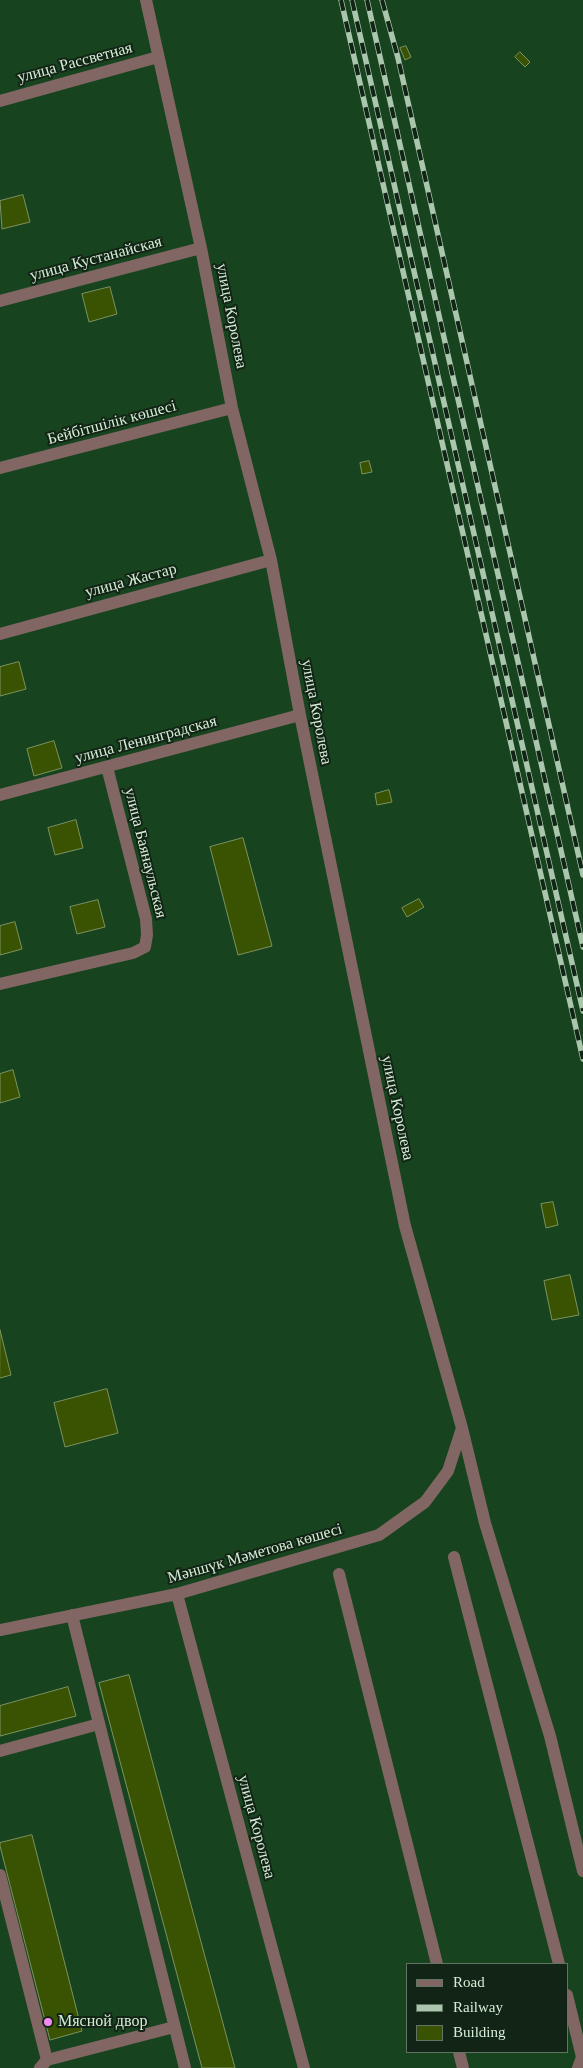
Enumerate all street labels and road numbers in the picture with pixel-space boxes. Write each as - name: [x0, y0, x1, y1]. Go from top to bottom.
- street label: улица Рассветная: [15, 38, 135, 88]
- street label: улица Кустанайская: [28, 232, 164, 286]
- street label: улица Королева: [211, 262, 251, 370]
- street label: Бейбітшілік көшесі: [46, 397, 178, 449]
- street label: улица Жастар: [83, 560, 179, 602]
- street label: улица Королева: [296, 658, 336, 766]
- street label: улица Ленинградская: [73, 712, 219, 768]
- street label: улица Баянаульская: [120, 786, 170, 920]
- street label: улица Королева: [377, 1054, 417, 1162]
- street label: Мәншүк Мәметова көшесі: [165, 1520, 345, 1588]
- street label: улица Королева: [233, 1773, 279, 1881]

